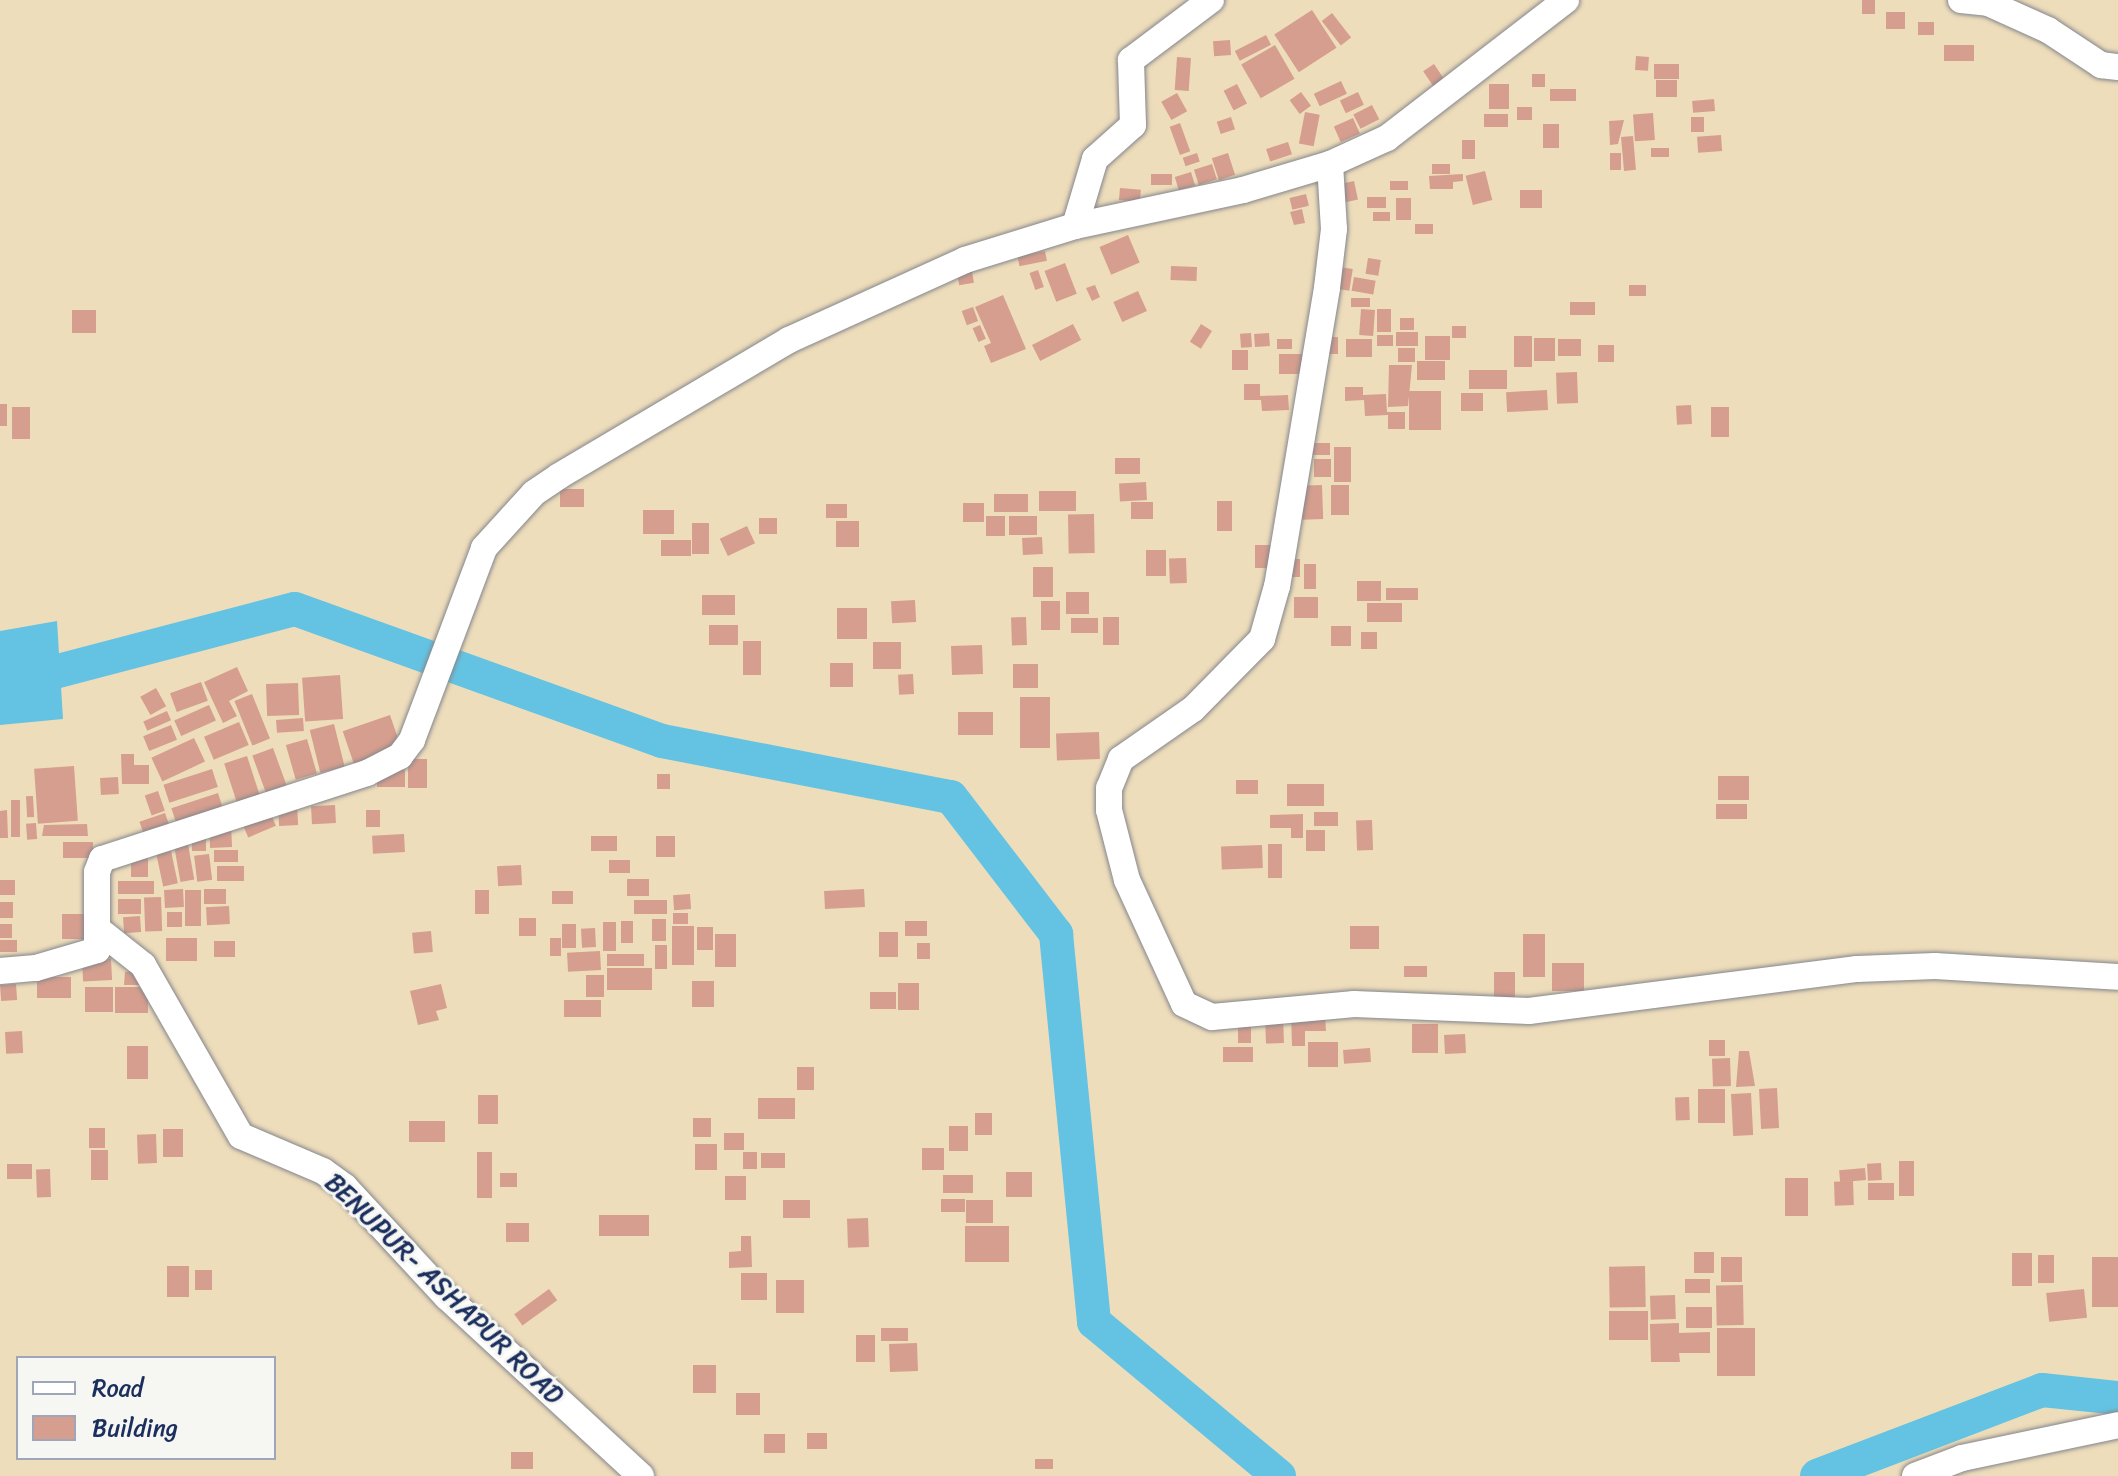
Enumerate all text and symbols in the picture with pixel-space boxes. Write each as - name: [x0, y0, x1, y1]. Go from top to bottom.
- street label: BENUPUR- ASHAPUR ROAD: [319, 1167, 569, 1411]
- legend: [16, 1356, 276, 1460]
- text: Road: [92, 1367, 143, 1409]
- text: Building: [92, 1407, 178, 1449]

